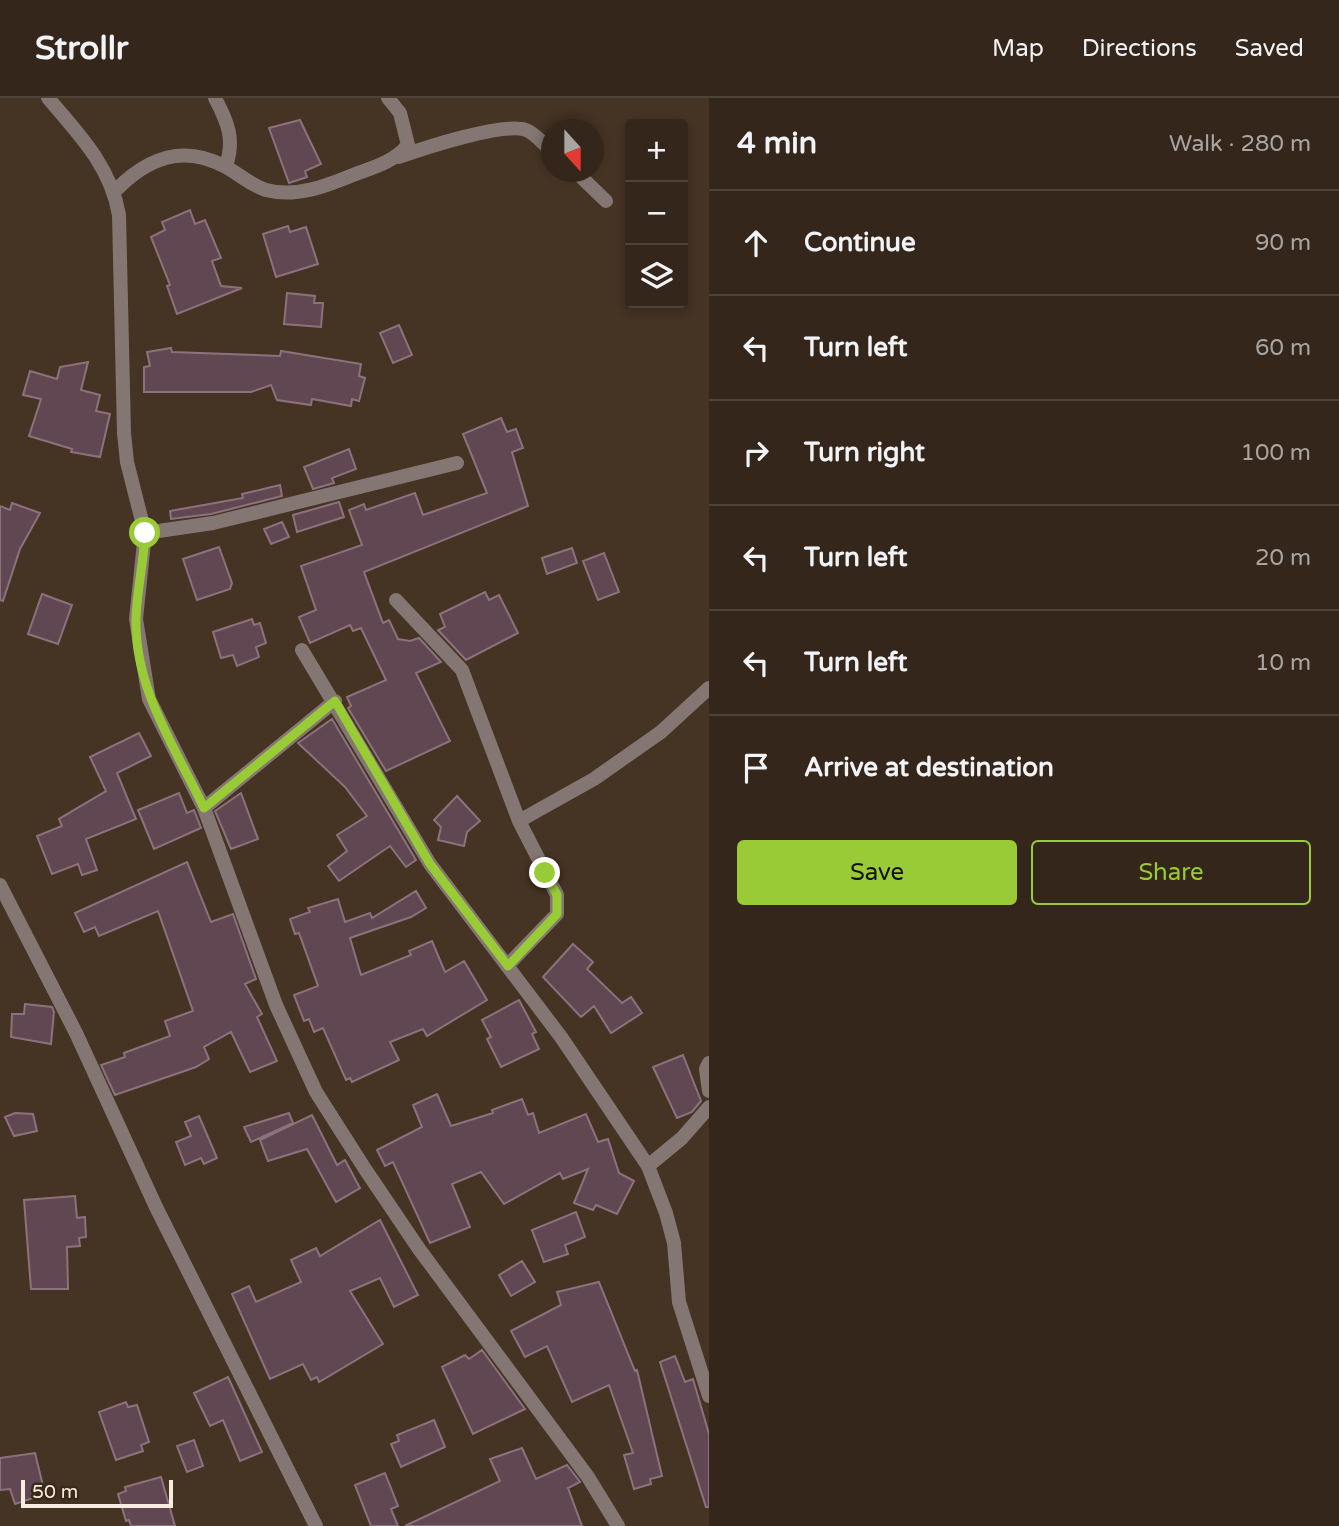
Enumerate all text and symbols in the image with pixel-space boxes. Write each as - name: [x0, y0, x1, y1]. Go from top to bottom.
- text: Strollr: [35, 29, 129, 68]
- text: Map: [992, 34, 1044, 63]
- text: Directions: [1082, 34, 1197, 63]
- text: Saved: [1235, 34, 1304, 63]
- north arrow: [541, 119, 604, 182]
- map controls: [625, 119, 688, 308]
- button: +: [625, 119, 688, 182]
- text: 4 min: [737, 125, 817, 162]
- text: Walk · 280 m: [1169, 130, 1311, 158]
- button: −: [625, 182, 688, 245]
- icon: ahead: [737, 224, 775, 262]
- text: Continue: [804, 227, 916, 258]
- text: 90 m: [1255, 229, 1311, 257]
- button: layers: [625, 245, 688, 308]
- icon: left: [737, 329, 775, 367]
- text: Turn left: [804, 332, 907, 363]
- text: 60 m: [1255, 334, 1311, 362]
- icon: right: [737, 434, 775, 472]
- text: Turn right: [804, 437, 925, 468]
- text: 100 m: [1241, 439, 1311, 467]
- route start: [129, 517, 160, 548]
- icon: left: [737, 539, 775, 577]
- text: Turn left: [804, 542, 907, 573]
- text: 20 m: [1255, 544, 1311, 572]
- icon: left: [737, 644, 775, 682]
- text: Turn left: [804, 647, 907, 678]
- text: 10 m: [1255, 649, 1311, 677]
- icon: arrive: [737, 749, 775, 787]
- text: Arrive at destination: [804, 752, 1054, 783]
- button: Save: [737, 840, 1017, 905]
- button: Share: [1031, 840, 1311, 905]
- route end: [529, 857, 560, 888]
- scale bar: [21, 1477, 173, 1509]
- text: 50 m: [32, 1481, 78, 1503]

